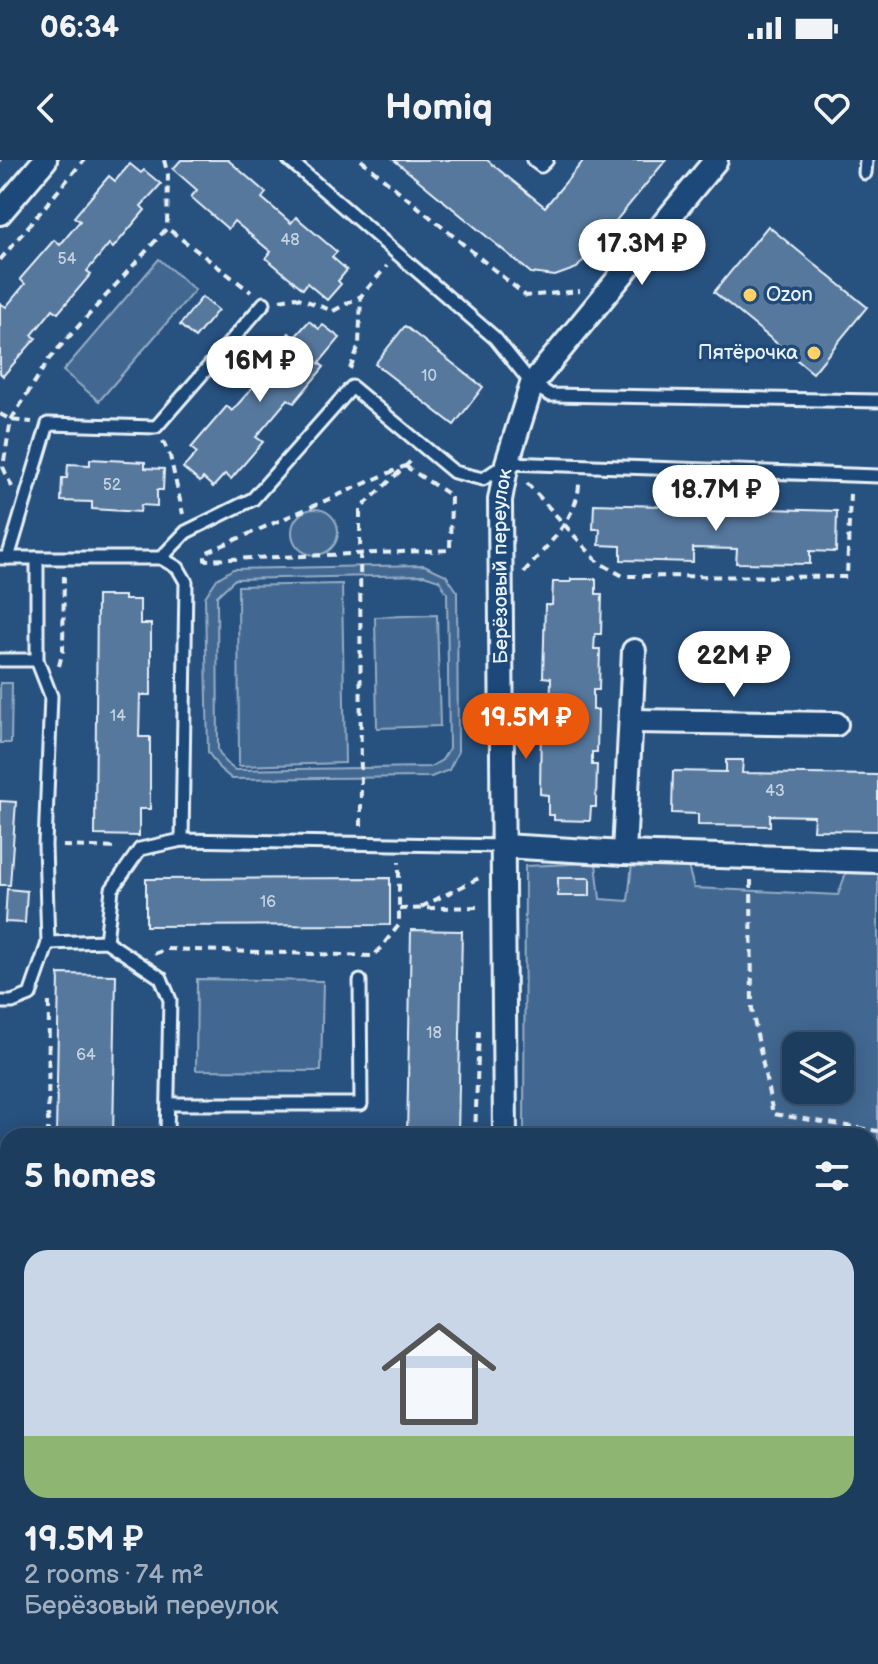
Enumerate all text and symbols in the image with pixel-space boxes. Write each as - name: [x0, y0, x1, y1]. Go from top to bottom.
- text: 06:34: [40, 10, 119, 46]
- icon: back: [24, 86, 68, 130]
- icon: heart: [810, 86, 854, 130]
- text: Homiq: [385, 87, 493, 130]
- pin: 17.3M ₽: [568, 219, 716, 287]
- text: 17.3M ₽: [597, 229, 687, 260]
- house number: 48: [280, 231, 300, 250]
- house number: 54: [58, 250, 77, 269]
- place label: Ozon: [766, 283, 813, 307]
- marker: Ozon: [741, 286, 759, 304]
- pin: 16M ₽: [204, 336, 316, 404]
- place label: Пятёрочка: [698, 341, 798, 365]
- marker: Пятёрочка: [805, 344, 823, 362]
- text: 16M ₽: [224, 346, 296, 377]
- house number: 10: [421, 367, 437, 386]
- pin: 18.7M ₽: [642, 465, 790, 533]
- street label: Берёзовый переулок: [488, 466, 518, 664]
- text: 18.7M ₽: [670, 475, 762, 506]
- house number: 52: [103, 476, 122, 495]
- pin: 22M ₽: [678, 631, 790, 699]
- text: 22M ₽: [696, 641, 772, 672]
- pin: 19.5M ₽: [452, 693, 600, 761]
- text: 19.5M ₽: [480, 703, 572, 734]
- house number: 14: [110, 707, 126, 726]
- house number: 43: [765, 782, 785, 801]
- house number: 16: [260, 893, 276, 912]
- house number: 18: [426, 1024, 442, 1043]
- map controls: [782, 1032, 854, 1104]
- button: layers: [782, 1032, 854, 1104]
- house number: 64: [76, 1046, 96, 1065]
- icon: filters: [810, 1154, 854, 1198]
- text: 5 homes: [24, 1156, 156, 1197]
- icon: home: [367, 1302, 511, 1446]
- text: 19.5M ₽: [24, 1519, 144, 1560]
- text: 2 rooms · 74 m²: [24, 1560, 204, 1591]
- text: Берёзовый переулок: [24, 1591, 279, 1622]

